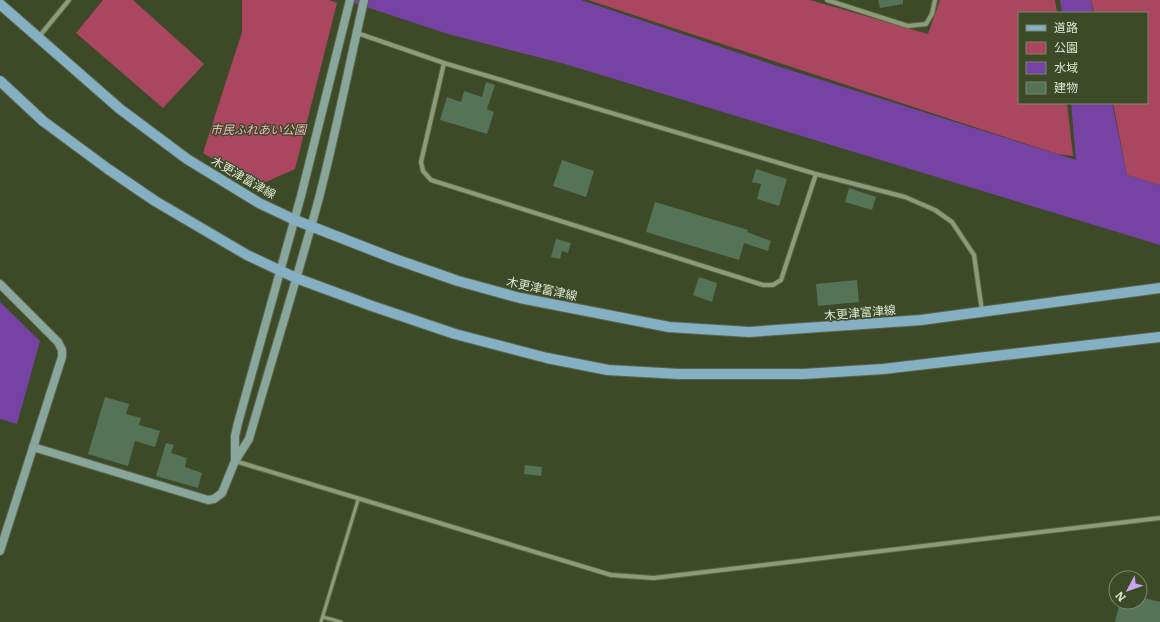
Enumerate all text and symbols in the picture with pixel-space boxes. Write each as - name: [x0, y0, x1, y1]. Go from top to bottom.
- legend: [1018, 12, 1148, 104]
- text: 道路: [1054, 18, 1078, 36]
- text: 公園: [1054, 38, 1078, 56]
- text: 水域: [1054, 58, 1078, 76]
- text: 建物: [1054, 78, 1078, 96]
- park label: 市民ふれあい公園: [210, 120, 308, 138]
- street label: 木更津富津線: [208, 151, 280, 203]
- street label: 木更津富津線: [505, 272, 579, 304]
- street label: 木更津富津線: [823, 300, 897, 324]
- north arrow: [1108, 570, 1148, 610]
- text: N: [1111, 588, 1129, 606]

